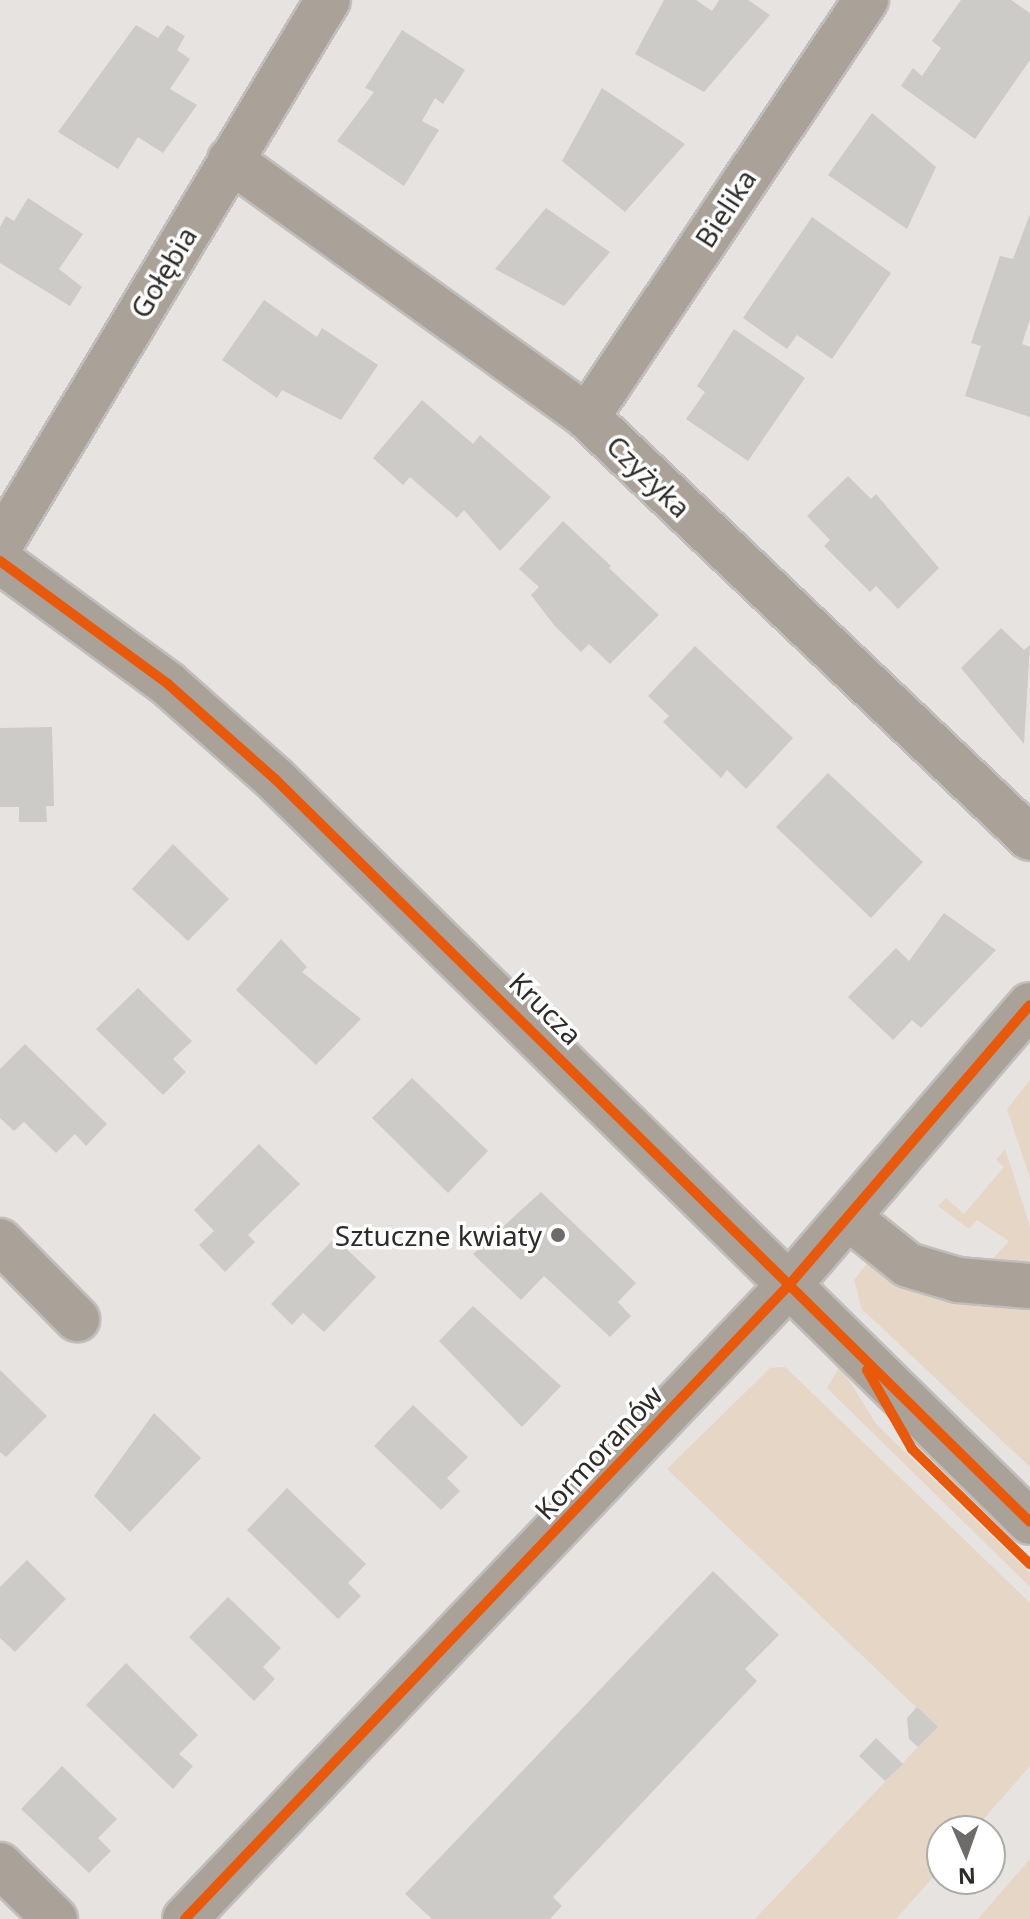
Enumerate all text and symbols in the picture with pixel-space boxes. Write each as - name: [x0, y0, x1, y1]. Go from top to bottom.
- street label: Bielika: [687, 163, 763, 253]
- street label: Gołębia: [123, 220, 203, 324]
- street label: Czyżyka: [600, 428, 698, 524]
- street label: Krucza: [503, 965, 589, 1051]
- place label: Sztuczne kwiaty: [335, 1218, 542, 1252]
- marker: Sztuczne kwiaty: [549, 1226, 567, 1244]
- street label: Kormoranów: [527, 1378, 669, 1526]
- north arrow: [926, 1815, 1006, 1895]
- text: N: [957, 1862, 976, 1892]

